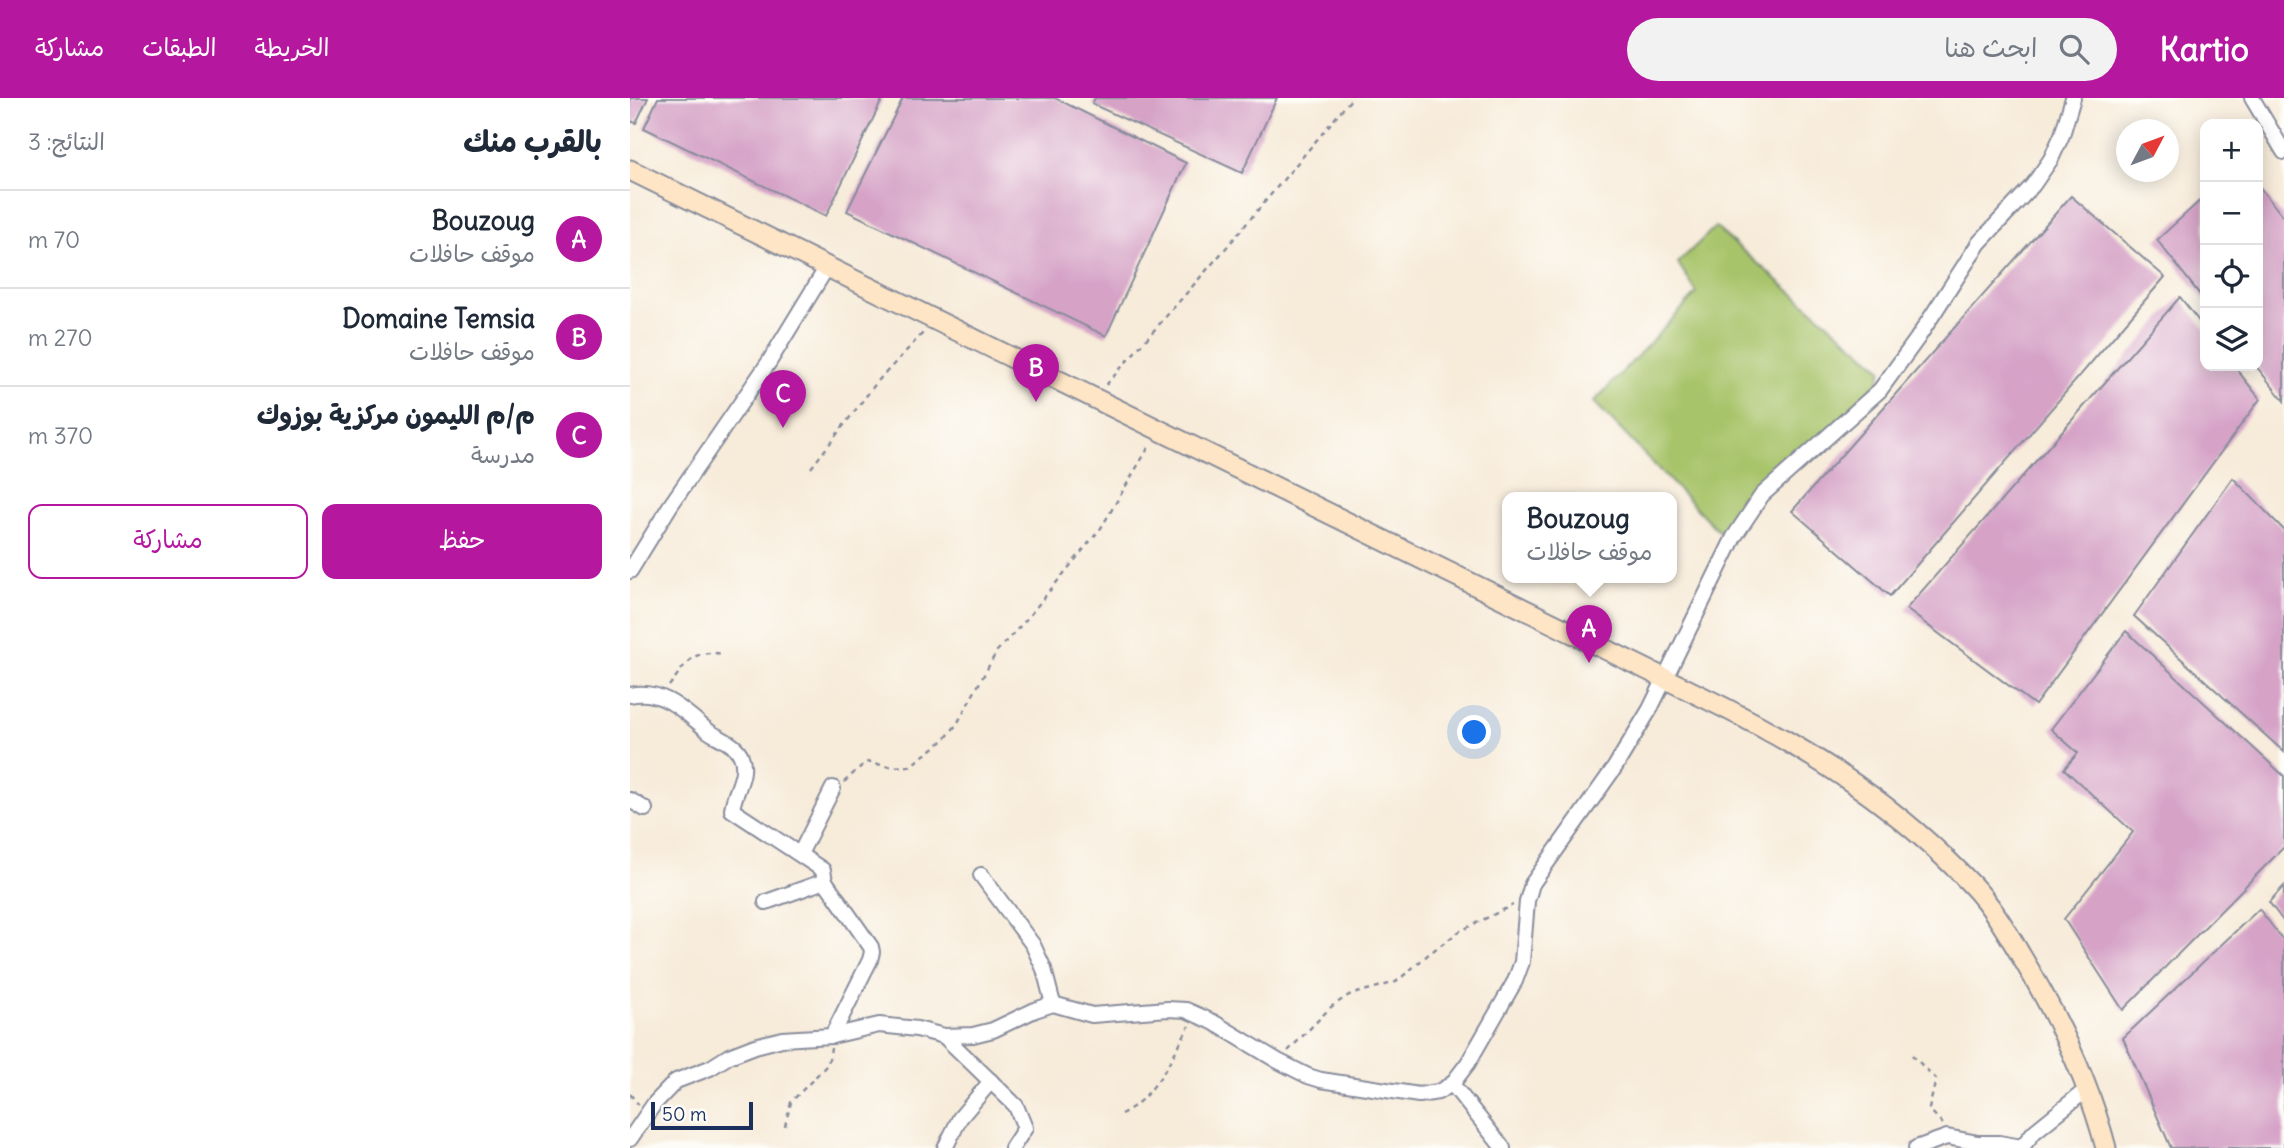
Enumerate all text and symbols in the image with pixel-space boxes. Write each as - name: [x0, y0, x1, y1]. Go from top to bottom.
- search box: [1627, 18, 2117, 81]
- text: Kartio: [2159, 28, 2249, 70]
- icon: search: [2055, 30, 2093, 68]
- text: ابحث هنا: [1944, 31, 2037, 64]
- text: مشاركة: [35, 32, 104, 62]
- text: الطبقات: [142, 32, 217, 62]
- text: الخريطة: [255, 32, 329, 62]
- north arrow: [2116, 119, 2179, 182]
- map controls: [2200, 119, 2263, 371]
- button: +: [2200, 119, 2263, 182]
- text: بالقرب منك: [463, 122, 602, 160]
- text: النتائج: 3: [28, 127, 105, 156]
- button: −: [2200, 182, 2263, 245]
- text: Bouzoug: [432, 204, 535, 237]
- text: 70 m: [28, 225, 80, 254]
- text: A: [572, 225, 586, 254]
- text: موقف حافلات: [409, 239, 535, 268]
- button: locate: [2200, 245, 2263, 308]
- text: Domaine Temsia: [342, 302, 535, 335]
- button: layers: [2200, 308, 2263, 371]
- text: 270 m: [28, 323, 93, 352]
- text: B: [571, 323, 587, 352]
- text: موقف حافلات: [409, 337, 535, 366]
- pin: B: [1013, 344, 1059, 402]
- pin: C: [760, 370, 806, 428]
- text: م/م الليمون مركزية بوزوك: [257, 398, 535, 431]
- text: 370 m: [28, 421, 93, 450]
- text: C: [571, 421, 587, 450]
- text: مدرسة: [471, 440, 535, 469]
- popup: [1502, 492, 1677, 583]
- text: Bouzoug: [1527, 502, 1630, 535]
- button: مشاركة: [28, 504, 308, 579]
- button: حفظ: [322, 504, 602, 579]
- text: موقف حافلات: [1527, 537, 1652, 566]
- pin: A: [1566, 605, 1612, 663]
- your location: [1457, 715, 1491, 749]
- scale bar: [651, 1099, 752, 1131]
- text: 50 m: [662, 1102, 707, 1126]

